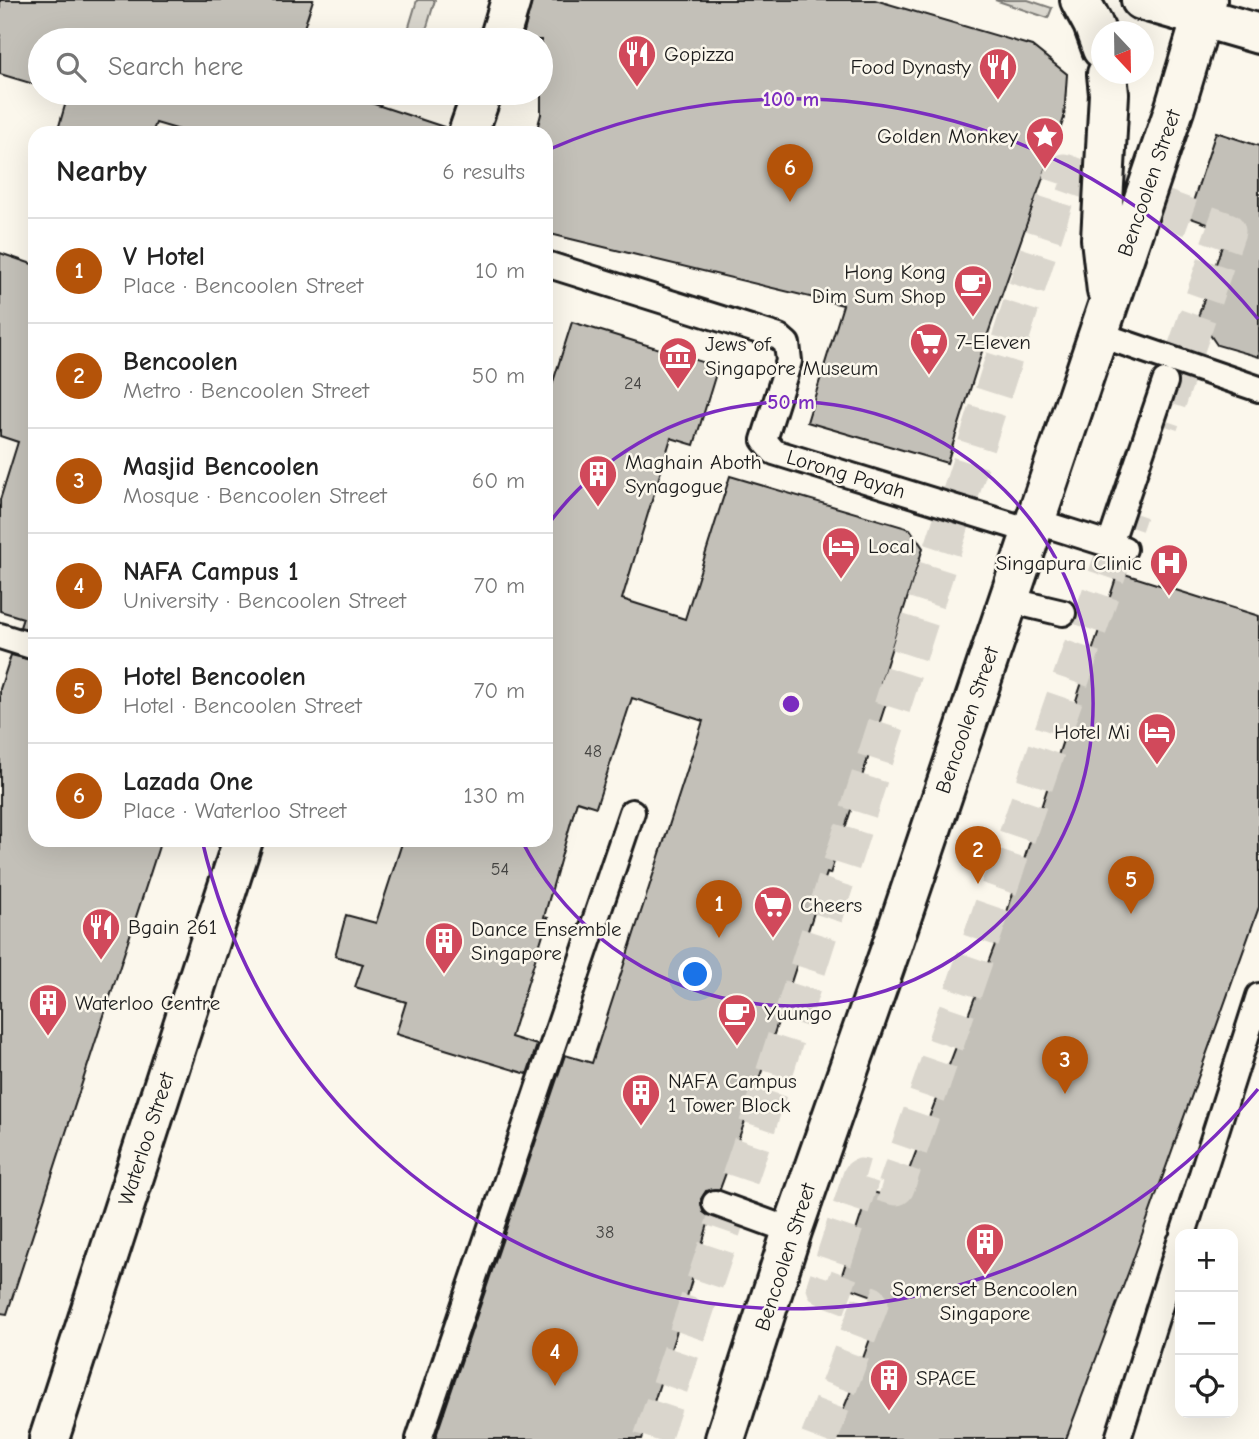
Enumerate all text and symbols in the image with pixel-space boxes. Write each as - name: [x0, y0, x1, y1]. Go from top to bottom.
- north arrow: [1091, 21, 1154, 84]
- search box: [28, 28, 553, 105]
- restaurant icon: Gopizza: [616, 33, 658, 88]
- place label: Gopizza: [664, 42, 735, 66]
- restaurant icon: Food Dynasty: [977, 46, 1019, 101]
- icon: search: [52, 48, 90, 86]
- text: Search here: [108, 52, 243, 82]
- place label: Food Dynasty: [851, 55, 972, 79]
- text: 100 m: [763, 87, 819, 111]
- street label: Bencoolen Street: [1113, 105, 1186, 260]
- place icon: Golden Monkey: [1024, 115, 1066, 170]
- place label: Golden Monkey: [877, 124, 1019, 148]
- pin: 6: [767, 144, 813, 202]
- text: Nearby: [56, 154, 147, 189]
- text: 6 results: [442, 158, 525, 185]
- text: V Hotel: [123, 242, 205, 272]
- text: 1: [74, 257, 84, 284]
- text: 10 m: [475, 257, 525, 284]
- place label: Hong Kong Dim Sum Shop: [812, 260, 946, 308]
- cafe icon: Hong Kong Dim Sum Shop: [952, 263, 994, 318]
- text: Place · Bencoolen Street: [123, 272, 363, 299]
- supermarket icon: 7-Eleven: [908, 321, 950, 376]
- place label: 7-Eleven: [956, 330, 1031, 354]
- place label: Jews of Singapore Museum: [705, 332, 878, 380]
- museum icon: Jews of Singapore Museum: [657, 335, 699, 390]
- text: Bencoolen: [123, 347, 238, 377]
- text: 2: [73, 362, 85, 389]
- text: 50 m: [472, 362, 525, 389]
- house number: 24: [624, 373, 642, 394]
- text: Metro · Bencoolen Street: [123, 377, 369, 404]
- text: 50 m: [767, 390, 815, 414]
- street label: Lorong Payah: [784, 445, 908, 503]
- place label: Maghain Aboth Synagogue: [625, 450, 762, 498]
- text: Masjid Bencoolen: [123, 452, 319, 482]
- building icon: Maghain Aboth Synagogue: [577, 453, 619, 508]
- text: 3: [73, 467, 85, 494]
- text: 60 m: [472, 467, 525, 494]
- text: Mosque · Bencoolen Street: [123, 482, 387, 509]
- hotel icon: Local: [820, 525, 862, 580]
- place label: Local: [868, 534, 915, 558]
- hospital icon: Singapura Clinic: [1148, 542, 1190, 597]
- place label: Singapura Clinic: [996, 551, 1142, 575]
- text: NAFA Campus 1: [123, 557, 298, 587]
- text: 4: [74, 572, 84, 599]
- text: 70 m: [473, 572, 525, 599]
- text: University · Bencoolen Street: [123, 587, 406, 614]
- street label: Bencoolen Street: [931, 642, 1004, 797]
- text: Hotel Bencoolen: [123, 662, 306, 692]
- text: 5: [73, 677, 85, 704]
- text: 70 m: [473, 677, 525, 704]
- text: Hotel · Bencoolen Street: [123, 692, 362, 719]
- centre of rings: [779, 692, 803, 716]
- hotel icon: Hotel Mi: [1136, 711, 1178, 766]
- place label: Hotel Mi: [1054, 720, 1130, 744]
- house number: 48: [584, 741, 602, 762]
- text: Lazada One: [123, 767, 253, 797]
- text: 6: [73, 782, 85, 809]
- text: 130 m: [464, 782, 525, 809]
- text: Place · Waterloo Street: [123, 797, 346, 824]
- pin: 2: [955, 826, 1001, 884]
- pin: 5: [1108, 856, 1154, 914]
- house number: 54: [491, 859, 509, 880]
- pin: 1: [696, 880, 742, 938]
- supermarket icon: Cheers: [752, 884, 794, 939]
- place label: Cheers: [800, 893, 862, 917]
- restaurant icon: Bgain 261: [80, 906, 122, 961]
- place label: Bgain 261: [128, 915, 217, 939]
- place label: Dance Ensemble Singapore: [471, 917, 622, 965]
- building icon: Dance Ensemble Singapore: [423, 920, 465, 975]
- your location: [678, 957, 712, 991]
- building icon: Waterloo Centre: [27, 982, 69, 1037]
- place label: Waterloo Centre: [75, 991, 220, 1015]
- cafe icon: Yuungo: [716, 992, 758, 1047]
- place label: Yuungo: [764, 1001, 832, 1025]
- pin: 3: [1042, 1036, 1088, 1094]
- street label: Waterloo Street: [113, 1069, 179, 1208]
- place label: NAFA Campus 1 Tower Block: [668, 1069, 797, 1117]
- building icon: NAFA Campus 1 Tower Block: [620, 1072, 662, 1127]
- street label: Bencoolen Street: [750, 1179, 820, 1334]
- building icon: Somerset Bencoolen Singapore: [964, 1221, 1006, 1276]
- house number: 38: [596, 1222, 614, 1243]
- map controls: [1175, 1229, 1238, 1418]
- button: +: [1175, 1229, 1238, 1292]
- place label: Somerset Bencoolen Singapore: [892, 1277, 1078, 1325]
- button: −: [1175, 1292, 1238, 1355]
- pin: 4: [532, 1328, 578, 1386]
- button: locate: [1175, 1355, 1238, 1418]
- building icon: SPACE: [868, 1357, 910, 1412]
- place label: SPACE: [916, 1366, 976, 1390]

